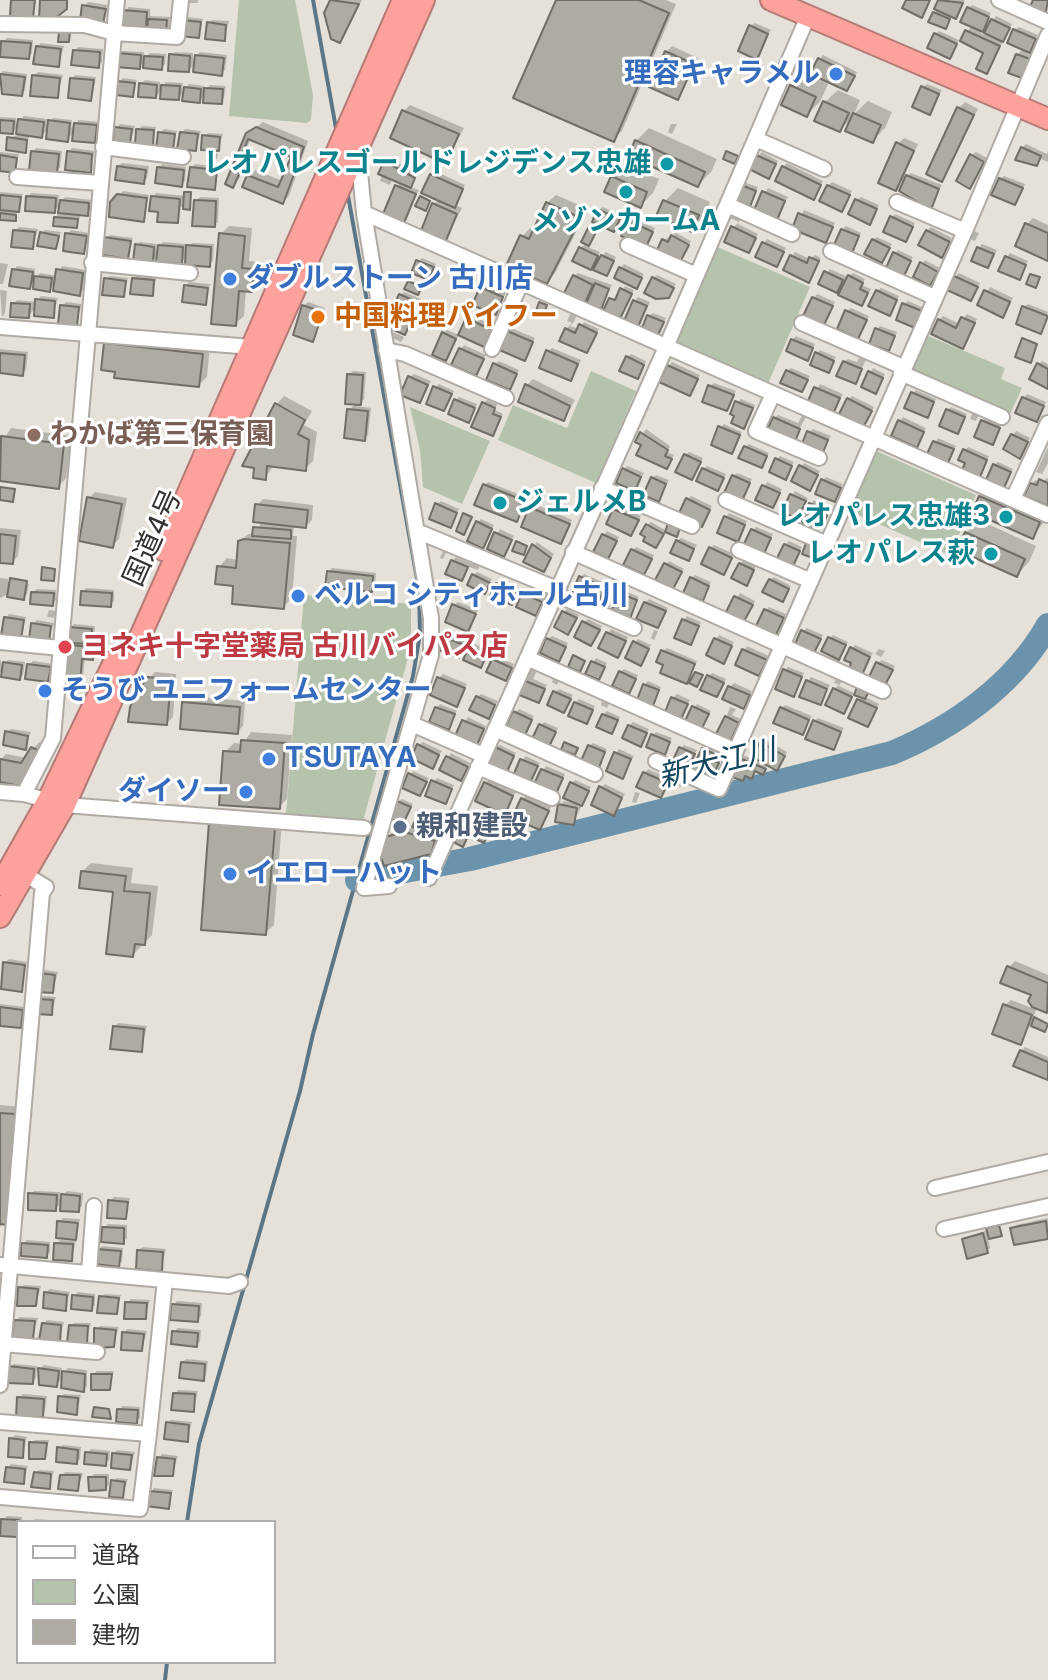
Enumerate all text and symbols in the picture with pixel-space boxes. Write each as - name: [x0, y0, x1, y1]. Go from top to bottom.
- place label: 理容キャラメル: [624, 57, 820, 91]
- marker: 理容キャラメル: [827, 65, 845, 83]
- place label: レオパレスゴールドレジデンス忠雄: [203, 147, 651, 181]
- marker: レオパレスゴールドレジデンス忠雄: [658, 155, 676, 173]
- marker: メゾンカームA: [617, 183, 635, 201]
- place label: メゾンカームA: [532, 205, 720, 239]
- place label: ダブルストーン 古川店: [246, 262, 533, 296]
- marker: ダブルストーン 古川店: [221, 270, 239, 288]
- place label: 中国料理パイフー: [334, 300, 558, 334]
- marker: 中国料理パイフー: [309, 308, 327, 326]
- place label: わかば第三保育園: [50, 418, 274, 452]
- marker: わかば第三保育園: [25, 426, 43, 444]
- street label: 国道4号: [117, 485, 189, 591]
- place label: ジェルメB: [516, 486, 647, 520]
- marker: ジェルメB: [491, 494, 509, 512]
- place label: レオパレス忠雄3: [776, 500, 990, 534]
- marker: レオパレス忠雄3: [997, 508, 1015, 526]
- place label: レオパレス萩: [807, 537, 975, 571]
- marker: レオパレス萩: [982, 545, 1000, 563]
- place label: ベルコ シティホール古川: [314, 579, 629, 613]
- marker: ベルコ シティホール古川: [289, 587, 307, 605]
- place label: ヨネキ十字堂薬局 古川バイパス店: [81, 630, 508, 664]
- marker: ヨネキ十字堂薬局 古川バイパス店: [56, 638, 74, 656]
- place label: そうび ユニフォームセンター: [61, 674, 432, 708]
- marker: そうび ユニフォームセンター: [36, 682, 54, 700]
- water label: 新大江川: [654, 732, 780, 796]
- place label: TSUTAYA: [285, 742, 417, 776]
- marker: TSUTAYA: [260, 750, 278, 768]
- place label: ダイソー: [118, 775, 230, 809]
- marker: ダイソー: [237, 783, 255, 801]
- place label: 親和建設: [416, 810, 528, 844]
- marker: 親和建設: [391, 818, 409, 836]
- place label: イエローハット: [246, 857, 442, 891]
- marker: イエローハット: [221, 865, 239, 883]
- legend: [16, 1520, 276, 1664]
- text: 道路: [92, 1540, 140, 1569]
- text: 公園: [92, 1580, 140, 1609]
- text: 建物: [92, 1620, 140, 1649]

